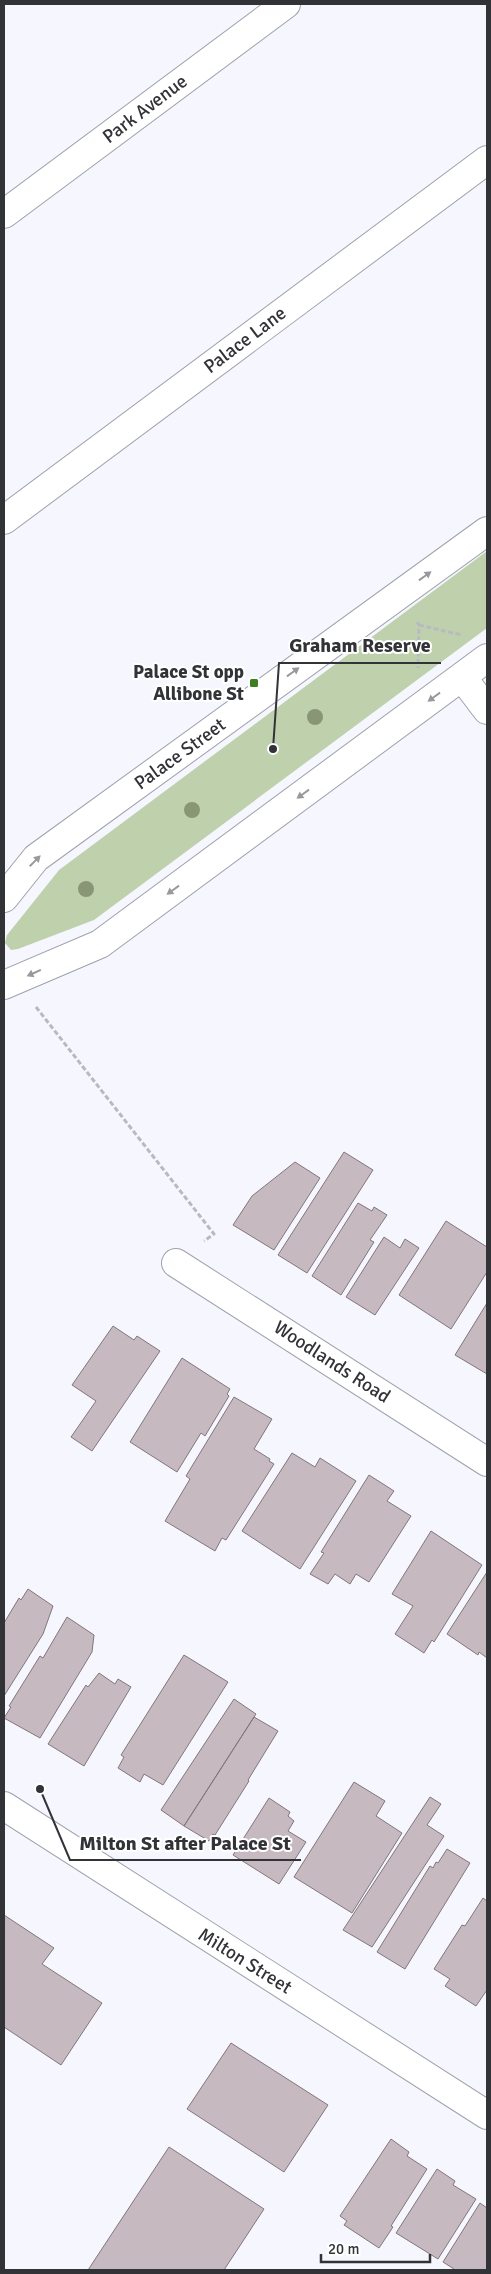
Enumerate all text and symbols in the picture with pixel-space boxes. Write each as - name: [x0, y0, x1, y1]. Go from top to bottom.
- street label: Park Avenue: [98, 69, 192, 149]
- street label: Palace Lane: [199, 301, 291, 379]
- one-way arrow: [418, 571, 432, 581]
- callout: Graham Reserve: [279, 628, 441, 663]
- text: Graham Reserve: [289, 633, 431, 658]
- place label: Palace St opp Allibone St: [133, 660, 244, 706]
- one-way arrow: [286, 667, 300, 677]
- marker: Palace St opp Allibone St: [248, 677, 260, 689]
- one-way arrow: [427, 692, 441, 702]
- street label: Palace Street: [130, 713, 231, 795]
- one-way arrow: [296, 789, 310, 799]
- one-way arrow: [29, 855, 41, 867]
- one-way arrow: [166, 885, 180, 895]
- one-way arrow: [27, 970, 41, 978]
- street label: Woodlands Road: [269, 1315, 395, 1409]
- callout: Milton St after Palace St: [70, 1825, 301, 1860]
- text: Milton St after Palace St: [79, 1831, 291, 1856]
- street label: Milton Street: [194, 1923, 297, 1999]
- scale bar: [321, 2232, 430, 2264]
- text: 20 m: [328, 2240, 359, 2258]

